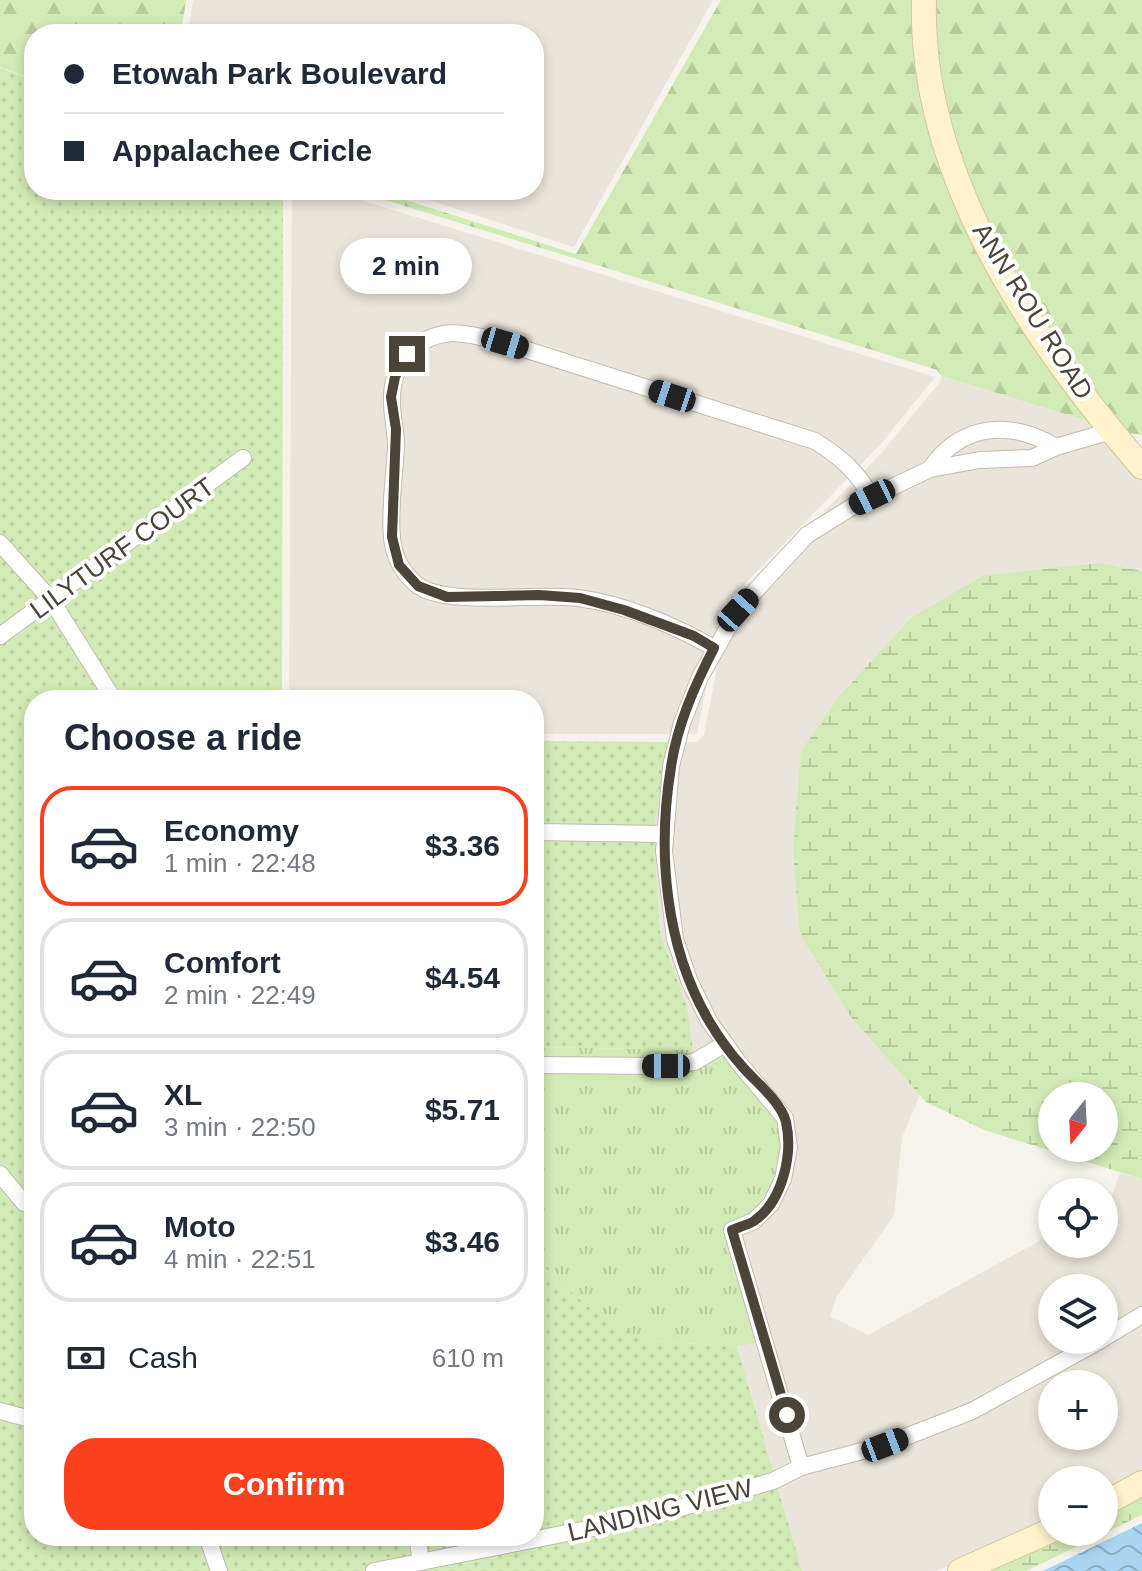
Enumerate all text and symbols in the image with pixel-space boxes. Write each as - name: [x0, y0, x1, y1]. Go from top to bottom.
- text: Etowah Park Boulevard: [112, 57, 447, 90]
- text: Appalachee Cricle: [112, 134, 372, 167]
- street label: ANN ROU ROAD: [967, 217, 1099, 405]
- callout: 2 min: [341, 238, 473, 294]
- text: 2 min: [372, 251, 440, 281]
- car: [479, 325, 531, 361]
- route end: [389, 336, 425, 372]
- car: [645, 377, 699, 415]
- street label: LILYTURF COURT: [24, 471, 220, 625]
- car: [845, 476, 899, 518]
- car: [713, 584, 763, 636]
- text: Choose a ride: [64, 717, 302, 758]
- icon: car: [68, 810, 140, 882]
- text: Economy: [164, 814, 299, 847]
- text: $3.36: [425, 829, 500, 862]
- text: 1 min · 22:48: [164, 848, 316, 878]
- icon: car: [68, 942, 140, 1014]
- text: Comfort: [164, 946, 281, 979]
- text: $4.54: [425, 961, 500, 994]
- text: 2 min · 22:49: [164, 980, 316, 1010]
- car: [642, 1054, 690, 1078]
- icon: car: [68, 1074, 140, 1146]
- text: XL: [164, 1078, 202, 1111]
- north arrow: [1038, 1082, 1118, 1162]
- map controls: [1038, 1082, 1118, 1546]
- text: $5.71: [425, 1093, 500, 1126]
- text: 3 min · 22:50: [164, 1112, 316, 1142]
- button: locate: [1038, 1178, 1118, 1258]
- icon: car: [68, 1206, 140, 1278]
- text: Moto: [164, 1210, 236, 1243]
- text: $3.46: [425, 1225, 500, 1258]
- text: 4 min · 22:51: [164, 1244, 316, 1274]
- button: layers: [1038, 1274, 1118, 1354]
- icon: cash: [64, 1336, 108, 1380]
- text: Cash: [128, 1341, 198, 1374]
- text: 610 m: [432, 1343, 504, 1373]
- button: +: [1038, 1370, 1118, 1450]
- route start: [769, 1397, 805, 1433]
- car: [858, 1425, 912, 1465]
- button: Confirm: [64, 1438, 504, 1530]
- button: −: [1038, 1466, 1118, 1546]
- street label: LANDING VIEW: [565, 1472, 756, 1547]

